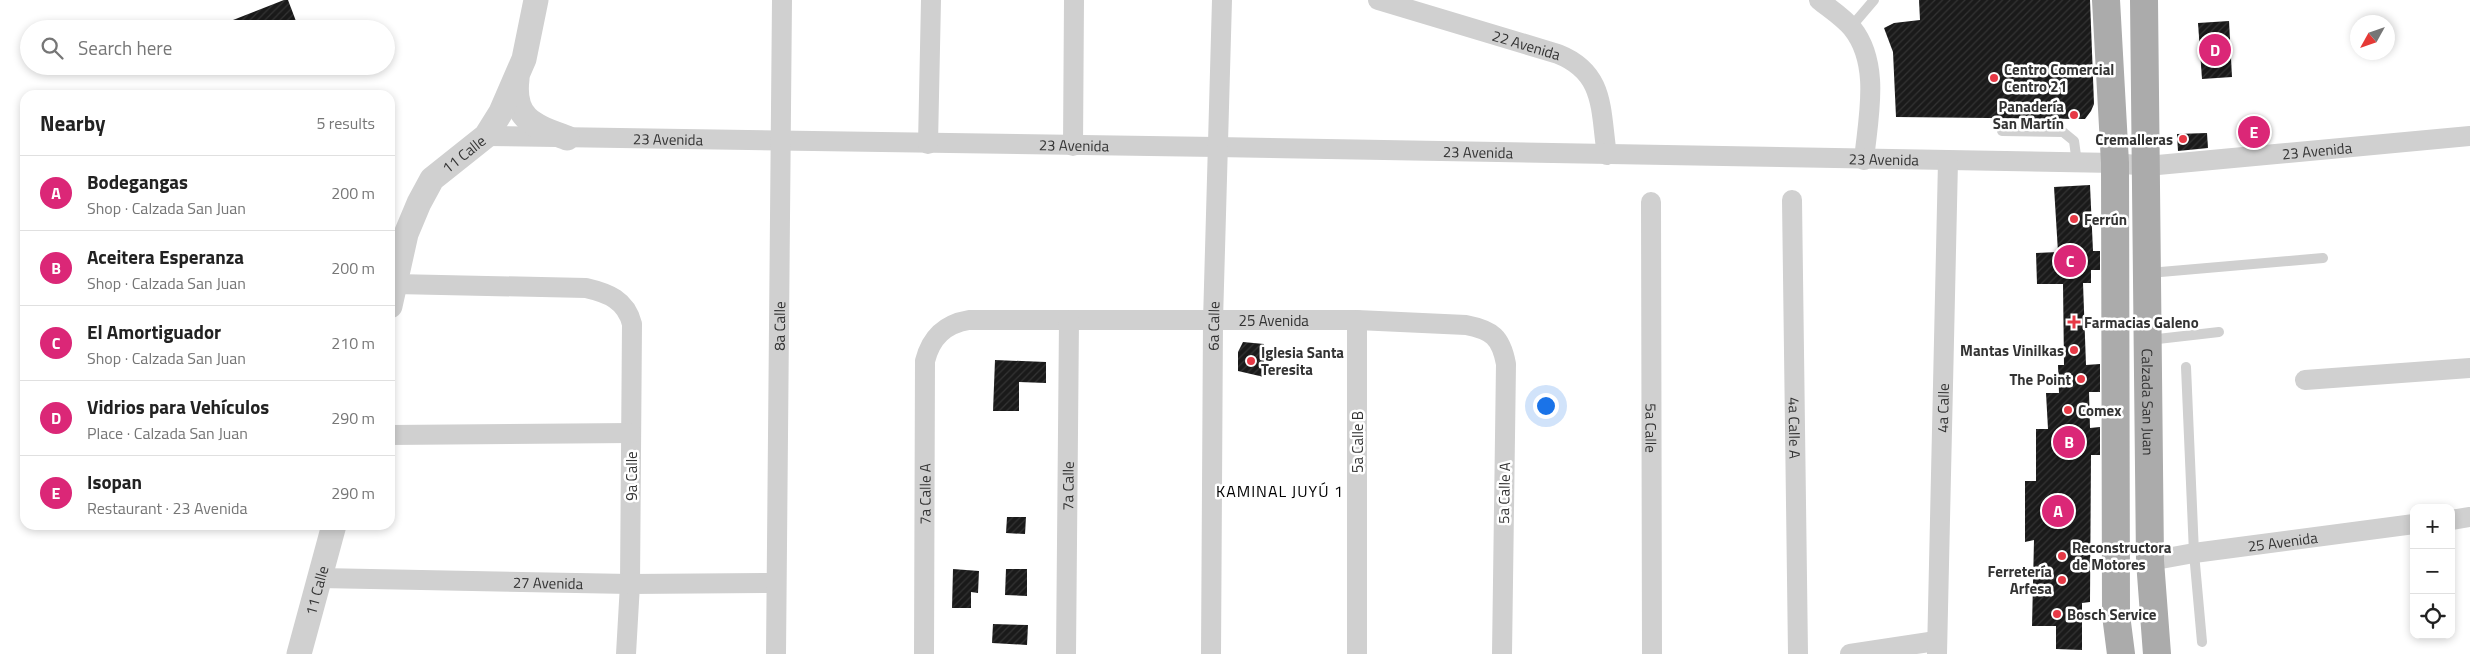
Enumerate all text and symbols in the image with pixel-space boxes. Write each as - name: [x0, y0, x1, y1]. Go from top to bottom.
- north arrow: [2350, 15, 2395, 60]
- search box: [20, 20, 395, 75]
- street label: 22 Avenida: [1490, 23, 1564, 66]
- pin: D: [2199, 31, 2231, 69]
- text: Search here: [78, 33, 172, 62]
- icon: search: [38, 34, 66, 62]
- place label: Centro Comercial Centro 21: [2004, 58, 2114, 98]
- marker: Centro Comercial Centro 21: [1988, 72, 2000, 84]
- place label: Panadería San Martín: [1993, 95, 2064, 135]
- text: Nearby: [40, 107, 105, 139]
- marker: Panadería San Martín: [2068, 109, 2080, 121]
- text: 5 results: [316, 111, 375, 135]
- pin: E: [2238, 113, 2270, 151]
- street label: 23 Avenida: [633, 127, 704, 151]
- place label: Cremalleras: [2095, 128, 2173, 151]
- street label: 11 Calle: [437, 129, 490, 179]
- street label: 23 Avenida: [1039, 133, 1110, 157]
- marker: Cremalleras: [2177, 133, 2189, 145]
- street label: 23 Avenida: [2281, 135, 2353, 165]
- street label: 23 Avenida: [1443, 140, 1514, 164]
- street label: 23 Avenida: [1848, 147, 1920, 171]
- text: Bodegangas: [87, 167, 188, 196]
- text: A: [51, 181, 61, 205]
- text: 200 m: [331, 181, 375, 205]
- text: Shop · Calzada San Juan: [87, 196, 246, 220]
- place label: Ferrún: [2084, 208, 2127, 231]
- marker: Ferrún: [2068, 213, 2080, 225]
- text: Aceitera Esperanza: [87, 242, 244, 271]
- pin: C: [2054, 242, 2086, 280]
- text: B: [51, 256, 61, 280]
- text: 200 m: [331, 256, 375, 280]
- text: Shop · Calzada San Juan: [87, 271, 246, 295]
- street label: 8a Calle: [767, 301, 791, 351]
- street label: 6a Calle: [1201, 301, 1225, 351]
- street label: 25 Avenida: [1239, 309, 1309, 332]
- place label: Farmacias Galeno: [2084, 311, 2199, 334]
- marker: Farmacias Galeno: [2068, 316, 2080, 328]
- text: El Amortiguador: [87, 317, 221, 346]
- text: C: [52, 331, 60, 355]
- text: 210 m: [331, 331, 375, 355]
- place label: Mantas Vinilkas: [1960, 339, 2064, 362]
- place label: Iglesia Santa Teresita: [1261, 341, 1344, 381]
- marker: Mantas Vinilkas: [2068, 344, 2080, 356]
- text: Shop · Calzada San Juan: [87, 346, 246, 370]
- street label: Calzada San Juan: [2136, 348, 2160, 456]
- marker: Iglesia Santa Teresita: [1245, 355, 1257, 367]
- place label: The Point: [2009, 368, 2072, 391]
- marker: The Point: [2075, 373, 2087, 385]
- street label: 4a Calle: [1930, 383, 1955, 433]
- text: Vidrios para Vehículos: [87, 392, 269, 421]
- your location: [1533, 393, 1559, 419]
- street label: 4a Calle A: [1783, 397, 1807, 459]
- place label: Comex: [2078, 399, 2121, 422]
- street label: 5a Calle: [1640, 403, 1663, 453]
- marker: Comex: [2062, 404, 2074, 416]
- text: D: [51, 406, 61, 430]
- text: 290 m: [331, 406, 375, 430]
- street label: 5a Calle B: [1346, 411, 1369, 473]
- text: Place · Calzada San Juan: [87, 421, 248, 445]
- pin: B: [2053, 423, 2085, 461]
- street label: 9a Calle: [620, 451, 643, 501]
- street label: 7a Calle: [1056, 461, 1079, 511]
- street label: 5a Calle A: [1492, 462, 1516, 524]
- street label: 7a Calle A: [913, 463, 936, 525]
- text: Isopan: [87, 467, 142, 496]
- district label: KAMINAL JUYÚ 1: [1216, 479, 1344, 503]
- text: E: [52, 481, 60, 505]
- text: 290 m: [331, 481, 375, 505]
- pin: A: [2042, 492, 2074, 530]
- text: Restaurant · 23 Avenida: [87, 496, 247, 520]
- map controls: [2410, 504, 2455, 639]
- button: +: [2410, 504, 2455, 549]
- street label: 25 Avenida: [2246, 525, 2319, 557]
- place label: Reconstructora de Motores: [2072, 536, 2172, 576]
- button: −: [2410, 549, 2455, 594]
- marker: Reconstructora de Motores: [2056, 550, 2068, 562]
- place label: Ferretería Arfesa: [1988, 560, 2052, 600]
- street label: 11 Calle: [299, 563, 334, 618]
- street label: 27 Avenida: [513, 570, 584, 595]
- marker: Ferretería Arfesa: [2056, 574, 2068, 586]
- button: locate: [2410, 594, 2455, 639]
- place label: Bosch Service: [2067, 603, 2157, 626]
- marker: Bosch Service: [2051, 608, 2063, 620]

